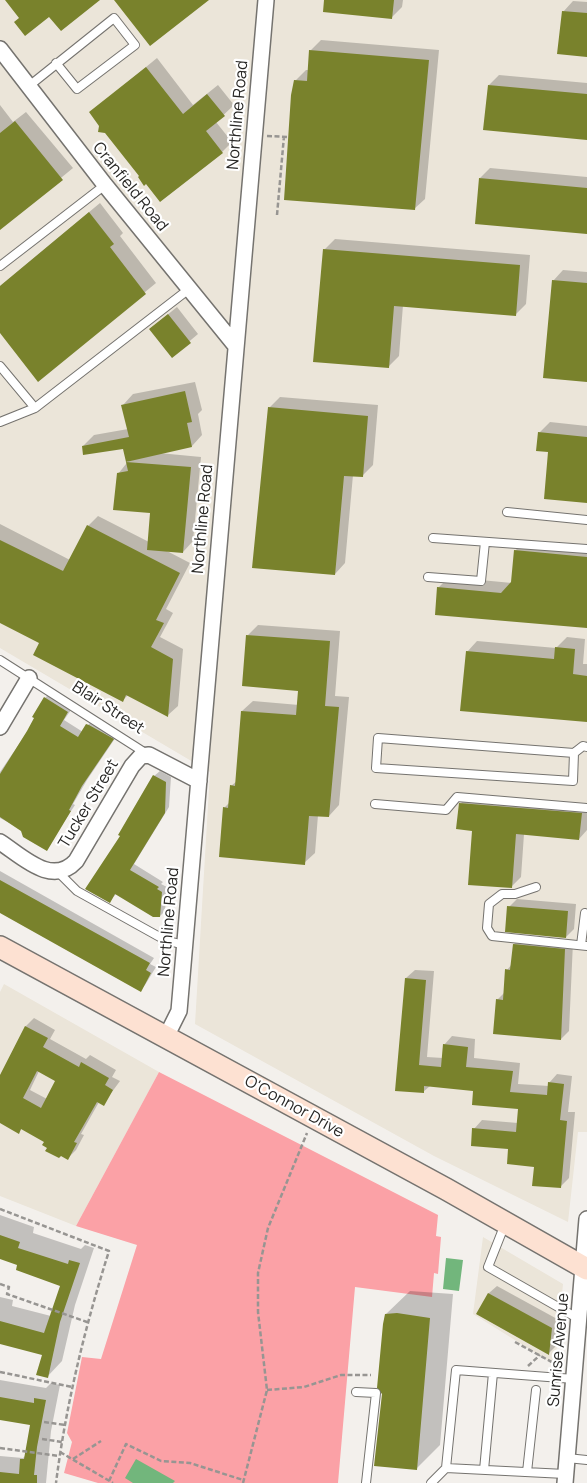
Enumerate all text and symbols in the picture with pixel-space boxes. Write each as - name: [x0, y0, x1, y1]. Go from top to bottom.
- street label: Northline Road: [224, 60, 252, 170]
- street label: Cranfield Road: [88, 139, 172, 235]
- street label: Northline Road: [189, 464, 217, 574]
- street label: Blair Street: [68, 678, 148, 738]
- street label: Tucker Street: [55, 756, 123, 852]
- street label: Northline Road: [155, 867, 183, 977]
- street label: O'Connor Drive: [241, 1072, 347, 1142]
- street label: Sunrise Avenue: [544, 1292, 574, 1408]

